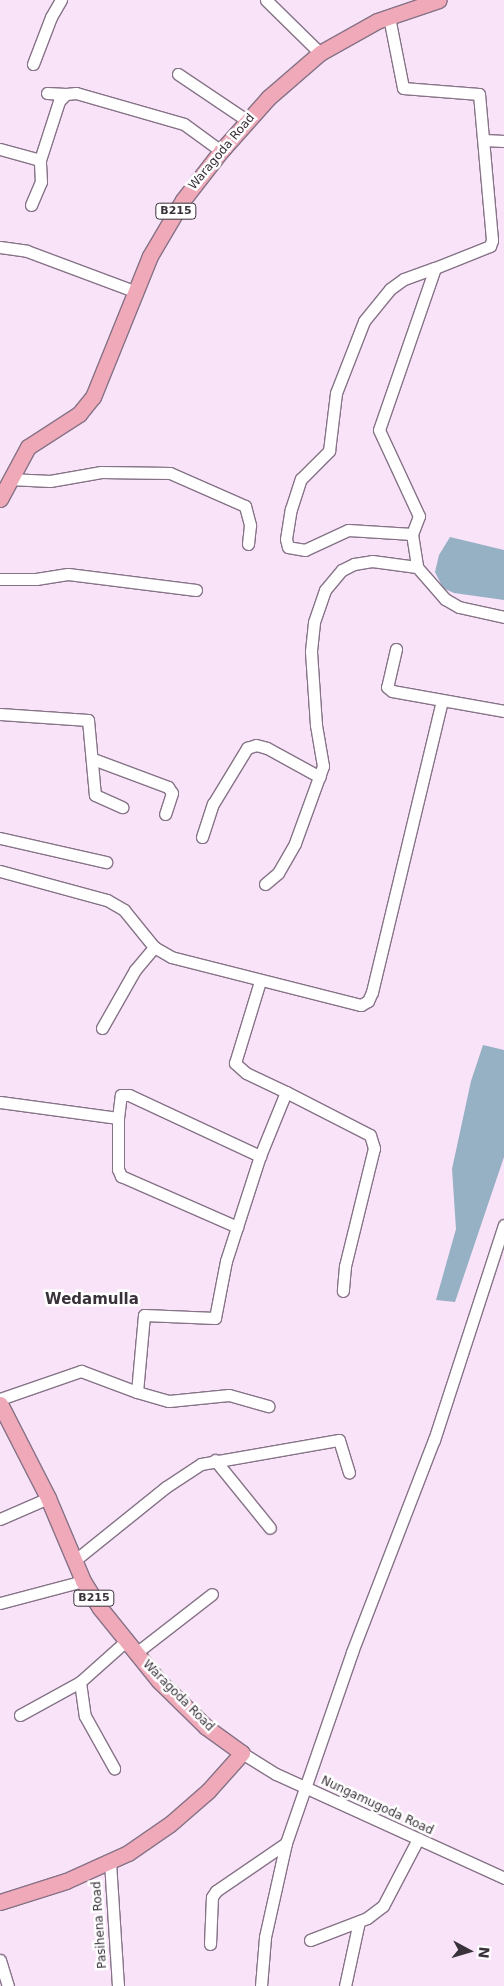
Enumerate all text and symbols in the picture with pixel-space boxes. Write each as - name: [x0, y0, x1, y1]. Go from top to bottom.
- street label: Waragoda Road: [186, 111, 258, 193]
- road number: B215: [155, 202, 197, 220]
- district label: Wedamulla: [45, 1291, 139, 1309]
- road number: B215: [73, 1590, 115, 1606]
- street label: Waragoda Road: [139, 1657, 217, 1735]
- street label: Nungamugoda Road: [319, 1774, 435, 1838]
- street label: Pasihena Road: [90, 1881, 110, 1969]
- north arrow: [444, 1926, 494, 1976]
- text: N: [475, 1946, 492, 1959]

